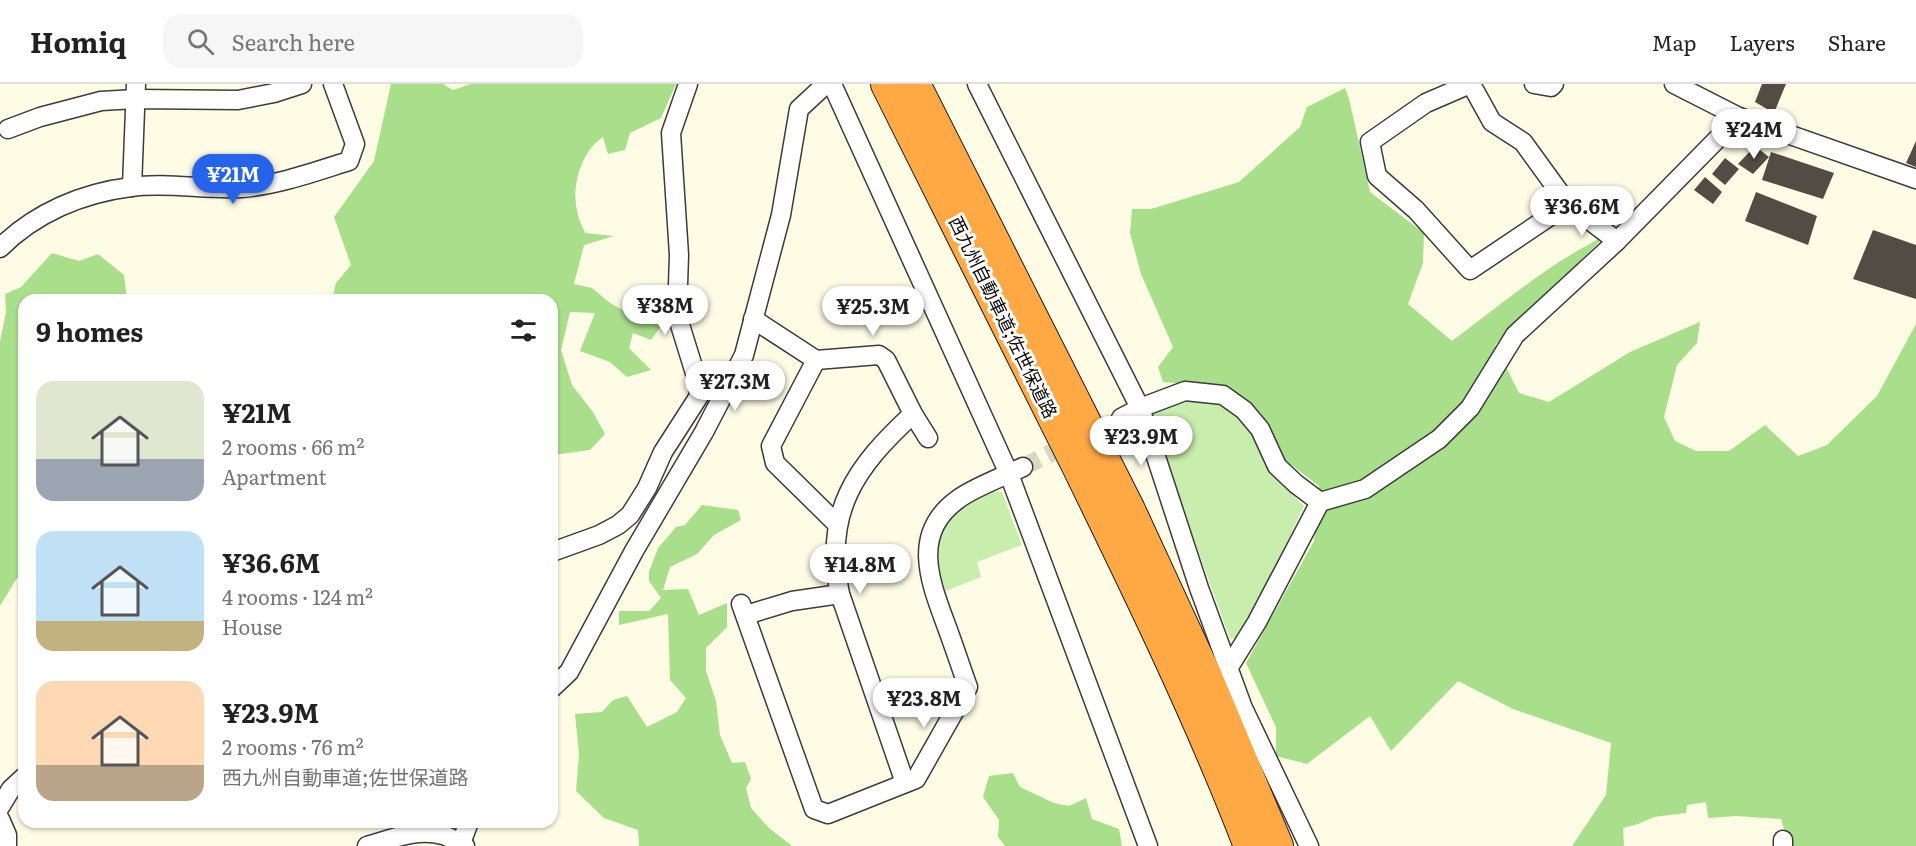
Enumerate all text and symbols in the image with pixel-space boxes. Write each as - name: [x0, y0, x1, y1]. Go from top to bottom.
- search box: [163, 14, 583, 68]
- text: Homiq: [30, 20, 127, 62]
- icon: search: [184, 25, 217, 58]
- text: Search here: [232, 25, 355, 58]
- text: Map: [1652, 26, 1697, 57]
- text: Layers: [1730, 26, 1795, 57]
- text: Share: [1828, 26, 1886, 57]
- pin: ¥24M: [1718, 109, 1790, 160]
- text: ¥24M: [1725, 113, 1783, 143]
- pin: ¥21M: [197, 154, 269, 205]
- text: ¥21M: [206, 158, 260, 188]
- pin: ¥36.6M: [1533, 186, 1631, 237]
- text: ¥36.6M: [1544, 190, 1620, 220]
- street label: 西九州自動車道;佐世保道路: [943, 211, 1065, 423]
- pin: ¥38M: [629, 285, 701, 336]
- pin: ¥25.3M: [824, 286, 922, 337]
- text: ¥38M: [636, 289, 694, 319]
- text: ¥25.3M: [836, 290, 910, 320]
- text: 9 homes: [36, 311, 143, 350]
- icon: filters: [507, 314, 540, 347]
- pin: ¥27.3M: [686, 361, 784, 412]
- text: ¥27.3M: [699, 365, 771, 395]
- text: ¥21M: [222, 392, 292, 431]
- icon: home: [84, 405, 156, 477]
- pin: ¥23.9M: [1092, 416, 1190, 467]
- text: ¥23.9M: [1104, 420, 1178, 450]
- text: 2 rooms · 66 m²: [222, 431, 364, 461]
- text: Apartment: [222, 461, 327, 491]
- text: ¥36.6M: [222, 542, 321, 581]
- pin: ¥14.8M: [811, 544, 909, 595]
- text: ¥14.8M: [824, 548, 896, 578]
- icon: home: [84, 555, 156, 627]
- text: 4 rooms · 124 m²: [222, 581, 373, 611]
- text: House: [222, 611, 282, 641]
- pin: ¥23.8M: [875, 678, 973, 729]
- text: ¥23.8M: [887, 682, 961, 712]
- text: ¥23.9M: [222, 692, 319, 731]
- icon: home: [84, 705, 156, 777]
- text: 2 rooms · 76 m²: [222, 731, 364, 761]
- text: 西九州自動車道;佐世保道路: [222, 761, 469, 791]

